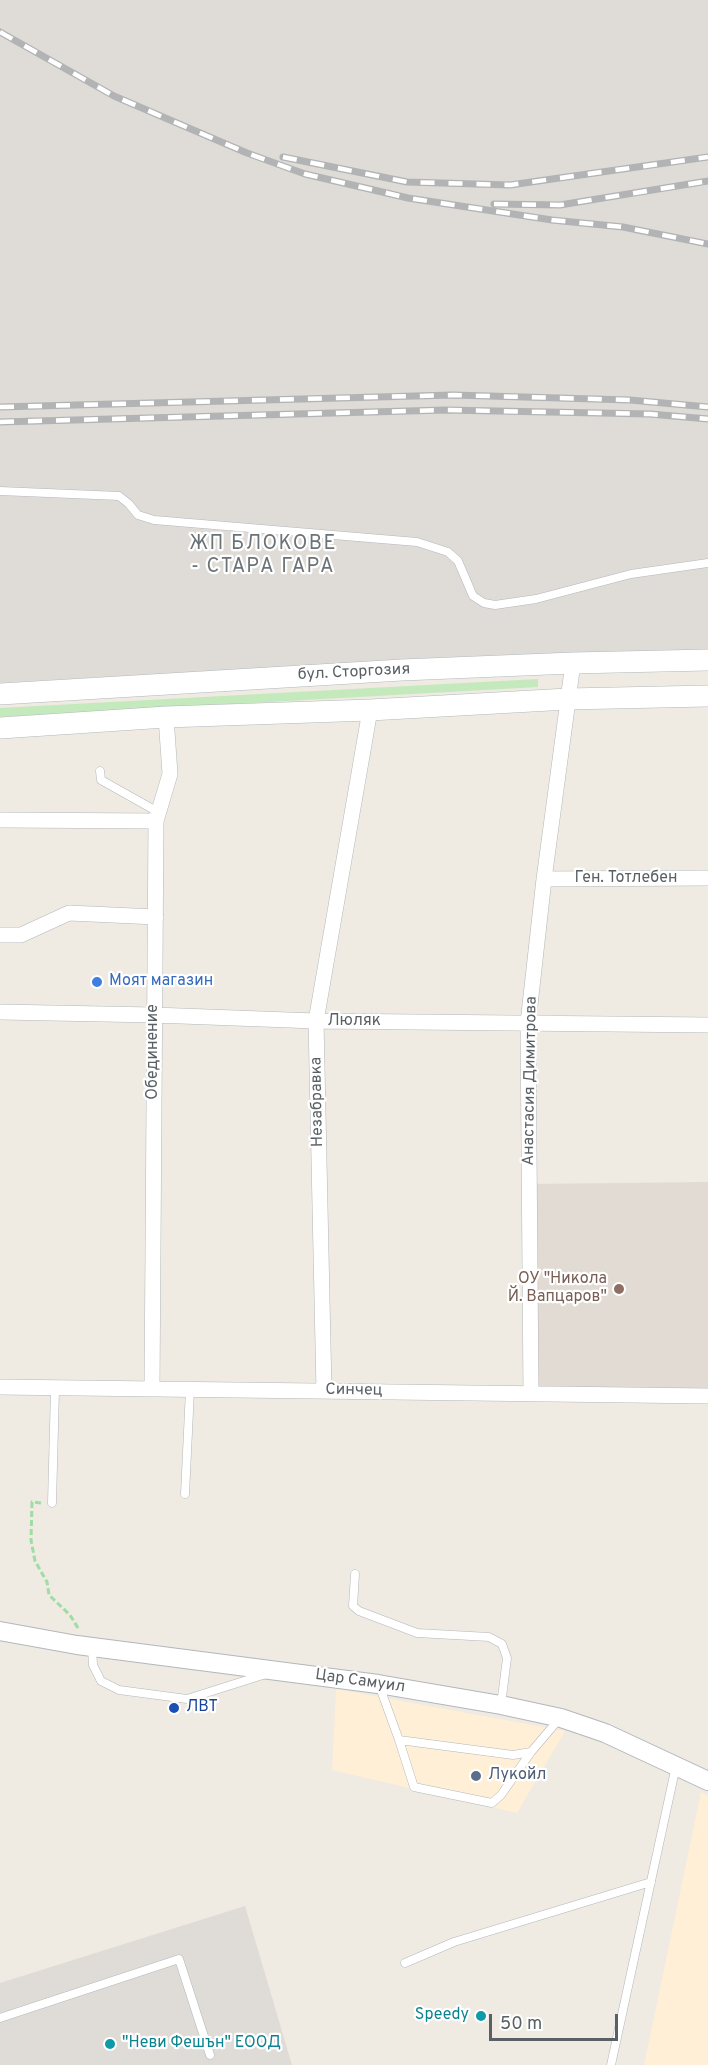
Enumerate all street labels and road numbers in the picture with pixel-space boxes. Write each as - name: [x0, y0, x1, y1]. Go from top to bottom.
- street label: бул. Сторгозия: [297, 660, 411, 686]
- street label: Ген. Тотлебен: [575, 869, 677, 889]
- street label: Анастасия Димитрова: [520, 996, 542, 1166]
- street label: Обединение: [144, 1004, 164, 1100]
- street label: Люляк: [327, 1012, 381, 1032]
- street label: Незабравка: [308, 1057, 328, 1147]
- street label: Синчец: [325, 1381, 383, 1401]
- street label: Цар Самуил: [314, 1666, 406, 1698]

